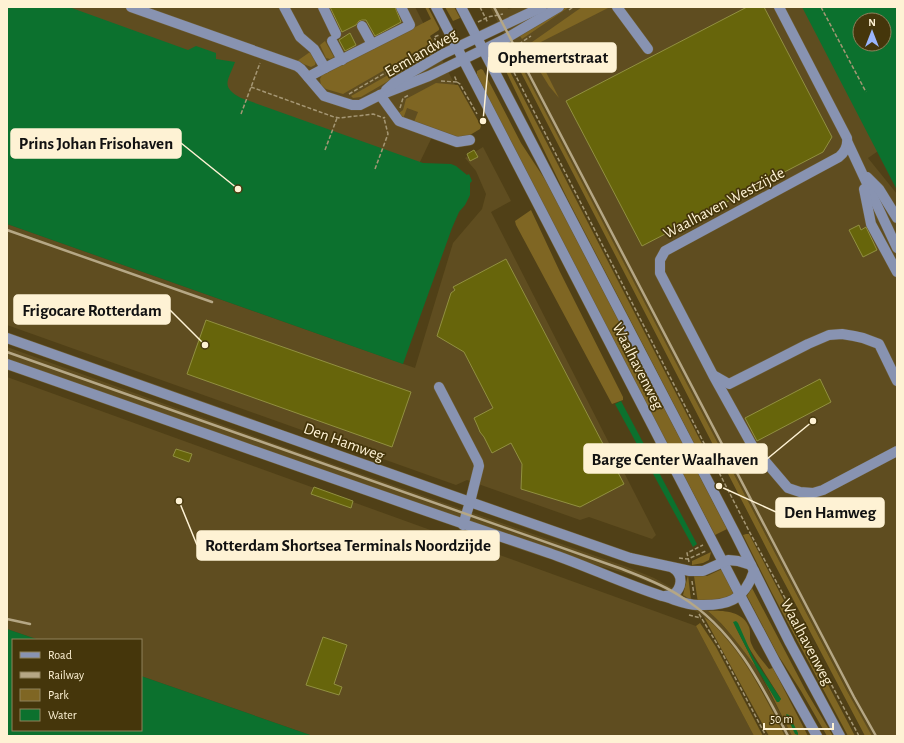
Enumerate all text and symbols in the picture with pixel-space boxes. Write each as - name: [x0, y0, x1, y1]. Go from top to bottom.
- north arrow: [852, 12, 892, 52]
- text: N: [868, 17, 876, 28]
- street label: Eemlandweg: [382, 26, 460, 80]
- callout: Ophemertstraat: [489, 43, 616, 72]
- text: Ophemertstraat: [498, 49, 608, 66]
- callout: Prins Johan Frisohaven: [11, 129, 181, 158]
- text: Prins Johan Frisohaven: [19, 135, 173, 152]
- street label: Waalhaven Westzijde: [661, 164, 788, 243]
- callout: Frigocare Rotterdam: [14, 295, 170, 324]
- text: Frigocare Rotterdam: [22, 302, 162, 319]
- street label: Waalhavenweg: [609, 320, 667, 412]
- street label: Den Hamweg: [302, 420, 387, 464]
- callout: Barge Center Waalhaven: [584, 444, 767, 473]
- text: Barge Center Waalhaven: [591, 451, 759, 468]
- callout: Den Hamweg: [776, 498, 884, 527]
- text: Den Hamweg: [784, 504, 876, 521]
- callout: Rotterdam Shortsea Terminals Noordzijde: [197, 531, 499, 560]
- text: Rotterdam Shortsea Terminals Noordzijde: [205, 537, 491, 555]
- street label: Waalhavenweg: [778, 596, 836, 688]
- legend: [12, 639, 142, 731]
- text: Road: [48, 649, 72, 661]
- text: Railway: [48, 669, 84, 682]
- text: Park: [48, 689, 69, 701]
- scale bar: [764, 705, 833, 731]
- text: Water: [48, 709, 77, 721]
- text: 50 m: [770, 713, 793, 725]

